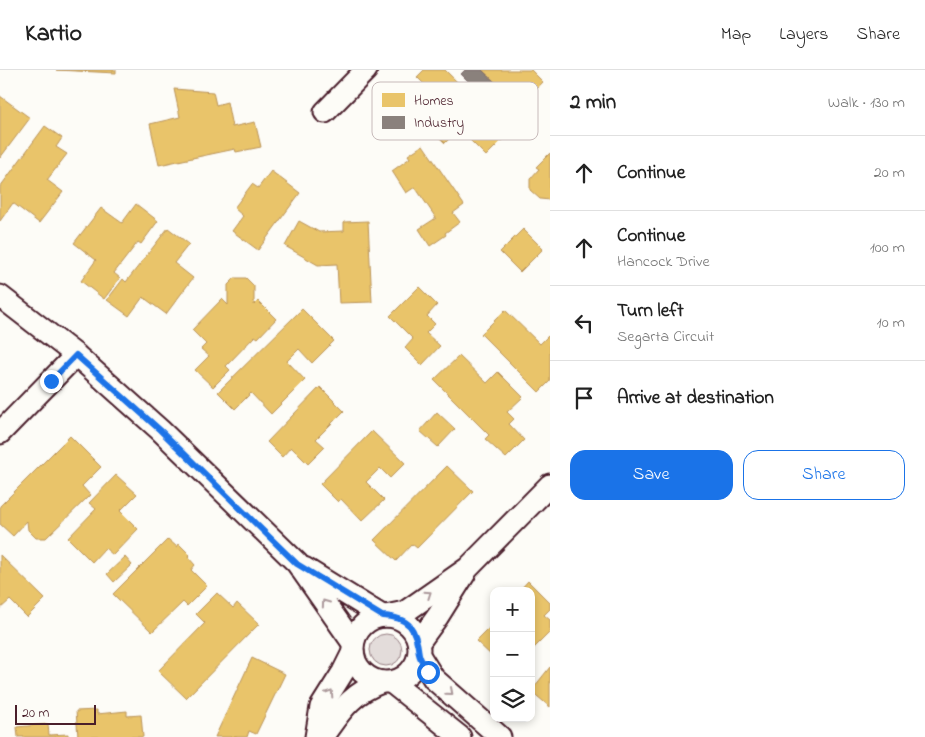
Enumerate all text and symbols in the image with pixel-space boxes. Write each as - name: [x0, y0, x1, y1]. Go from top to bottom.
- text: Kartio: [25, 17, 82, 52]
- text: Map: [721, 22, 751, 48]
- text: Layers: [779, 22, 829, 48]
- text: Share: [857, 22, 900, 48]
- legend: [372, 82, 538, 140]
- text: 2 min: [570, 88, 616, 118]
- text: Homes: [414, 91, 454, 112]
- text: Walk · 130 m: [828, 91, 905, 115]
- text: Industry: [414, 113, 464, 135]
- icon: ahead: [570, 159, 598, 187]
- text: Continue: [617, 160, 685, 187]
- text: 20 m: [874, 161, 905, 185]
- text: Continue: [617, 223, 685, 250]
- icon: ahead: [570, 234, 598, 262]
- text: 100 m: [870, 236, 905, 260]
- text: Hancock Drive: [617, 250, 710, 274]
- text: Turn left: [617, 298, 684, 325]
- icon: left: [570, 309, 598, 337]
- text: 10 m: [877, 311, 905, 335]
- text: Segarta Circuit: [617, 325, 714, 349]
- route end: [40, 370, 63, 393]
- icon: arrive: [570, 384, 598, 412]
- text: Arrive at destination: [617, 385, 774, 412]
- button: Save: [570, 450, 733, 500]
- button: Share: [743, 450, 905, 500]
- map controls: [490, 587, 535, 722]
- button: +: [490, 587, 535, 632]
- one-way arrow: [422, 591, 431, 601]
- one-way arrow: [321, 600, 331, 609]
- button: −: [490, 632, 535, 677]
- route start: [417, 661, 440, 684]
- button: layers: [490, 677, 535, 722]
- one-way arrow: [444, 687, 453, 696]
- one-way arrow: [324, 689, 333, 699]
- scale bar: [15, 702, 96, 725]
- text: 20 m: [22, 703, 49, 724]

